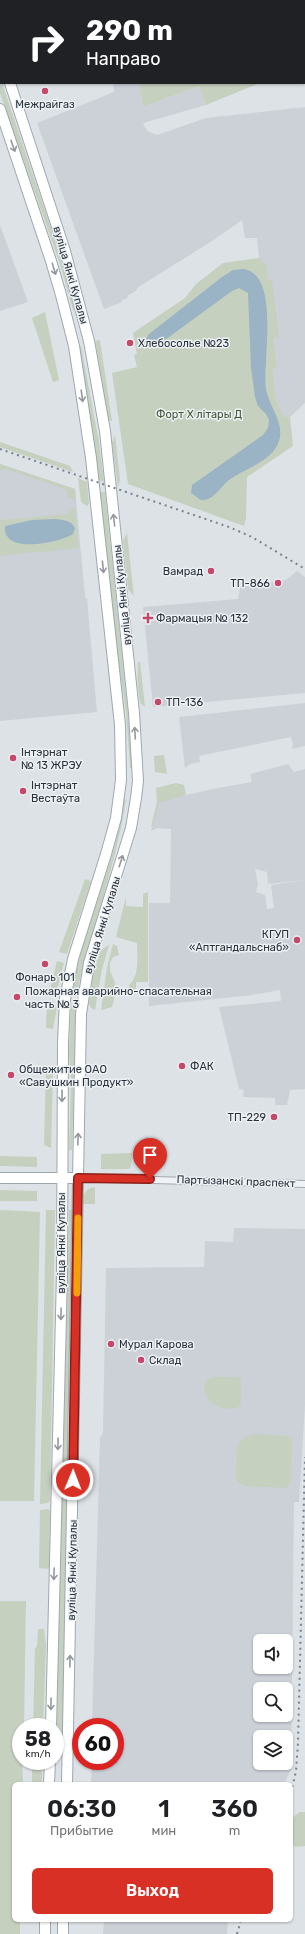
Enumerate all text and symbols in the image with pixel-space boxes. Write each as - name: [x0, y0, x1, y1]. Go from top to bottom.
- text: 290 m: [86, 14, 173, 47]
- icon: right: [20, 16, 72, 68]
- text: Направо: [86, 48, 161, 70]
- marker: Межрайгаз: [40, 86, 50, 96]
- place label: Межрайгаз: [15, 98, 75, 111]
- one-way arrow: [10, 139, 17, 152]
- street label: вуліца Янкі Купалы: [50, 225, 91, 325]
- one-way arrow: [51, 263, 58, 276]
- place label: Хлебосолье №23: [138, 337, 229, 350]
- marker: Хлебосолье №23: [125, 338, 135, 348]
- one-way arrow: [78, 389, 86, 402]
- park label: Форт X літары Д: [156, 408, 242, 421]
- one-way arrow: [110, 514, 118, 527]
- street label: вуліца Янкі Купалы: [111, 544, 134, 646]
- one-way arrow: [99, 560, 107, 573]
- place label: Вамрад: [163, 565, 203, 578]
- marker: Вамрад: [206, 566, 216, 576]
- place label: ТП-866: [230, 577, 270, 590]
- marker: ТП-866: [273, 578, 283, 588]
- place label: Фармацыя № 132: [156, 612, 248, 625]
- marker: Фармацыя № 132: [143, 613, 153, 623]
- place label: ТП-136: [166, 696, 203, 709]
- marker: ТП-136: [153, 697, 163, 707]
- one-way arrow: [132, 727, 139, 740]
- place label: Інтэрнат № 13 ЖРЭУ: [21, 746, 82, 772]
- marker: Інтэрнат № 13 ЖРЭУ: [8, 753, 18, 763]
- place label: Інтэрнат Вестаўта: [31, 779, 80, 805]
- marker: Інтэрнат Вестаўта: [18, 786, 28, 796]
- one-way arrow: [118, 854, 125, 867]
- street label: вуліца Янкі Купалы: [82, 875, 123, 975]
- place label: КГУП «Аптгандальснаб»: [189, 928, 289, 954]
- marker: КГУП «Аптгандальснаб»: [292, 935, 302, 945]
- marker: Фонарь 101: [40, 959, 50, 969]
- place label: Фонарь 101: [15, 971, 75, 984]
- place label: Пожарная аварийно-спасательная часть № 3: [25, 985, 212, 1011]
- marker: Пожарная аварийно-спасательная часть № 3: [12, 992, 22, 1002]
- place label: ФАК: [190, 1060, 214, 1073]
- marker: ФАК: [177, 1061, 187, 1071]
- place label: Общежитие ОАО «Савушкин Продукт»: [19, 1063, 134, 1089]
- marker: Общежитие ОАО «Савушкин Продукт»: [6, 1070, 16, 1080]
- one-way arrow: [58, 1089, 66, 1102]
- place label: ТП-229: [228, 1111, 266, 1124]
- marker: ТП-229: [269, 1112, 279, 1122]
- one-way arrow: [74, 1133, 82, 1146]
- pin: [133, 1138, 167, 1179]
- icon: arrive: [139, 1144, 161, 1166]
- street label: Партызанскі праспект: [176, 1173, 296, 1190]
- street label: вуліца Янкі Купалы: [55, 1193, 68, 1293]
- one-way arrow: [57, 1307, 65, 1320]
- place label: Мурал Карова: [119, 1338, 194, 1351]
- marker: Мурал Карова: [106, 1339, 116, 1349]
- place label: Склад: [149, 1354, 182, 1367]
- marker: Склад: [136, 1355, 146, 1365]
- one-way arrow: [54, 1437, 62, 1450]
- position arrow: [52, 1459, 94, 1501]
- street label: вуліца Янкі Купалы: [65, 1519, 80, 1621]
- one-way arrow: [51, 1567, 58, 1580]
- map controls: [253, 1634, 293, 1770]
- button: sound: [253, 1634, 293, 1674]
- one-way arrow: [66, 1655, 74, 1668]
- button: search: [253, 1682, 293, 1722]
- one-way arrow: [47, 1697, 55, 1710]
- speed limit sign: 60: [72, 1718, 124, 1770]
- text: 58: [25, 1727, 51, 1751]
- button: layers: [253, 1730, 293, 1770]
- text: km/h: [26, 1748, 50, 1760]
- text: 06:30: [47, 1795, 117, 1823]
- text: 1: [158, 1795, 170, 1823]
- text: 360: [211, 1795, 258, 1823]
- text: Прибытие: [50, 1823, 114, 1838]
- text: мин: [152, 1823, 176, 1838]
- text: m: [229, 1823, 240, 1838]
- button: Выход: [32, 1868, 273, 1914]

